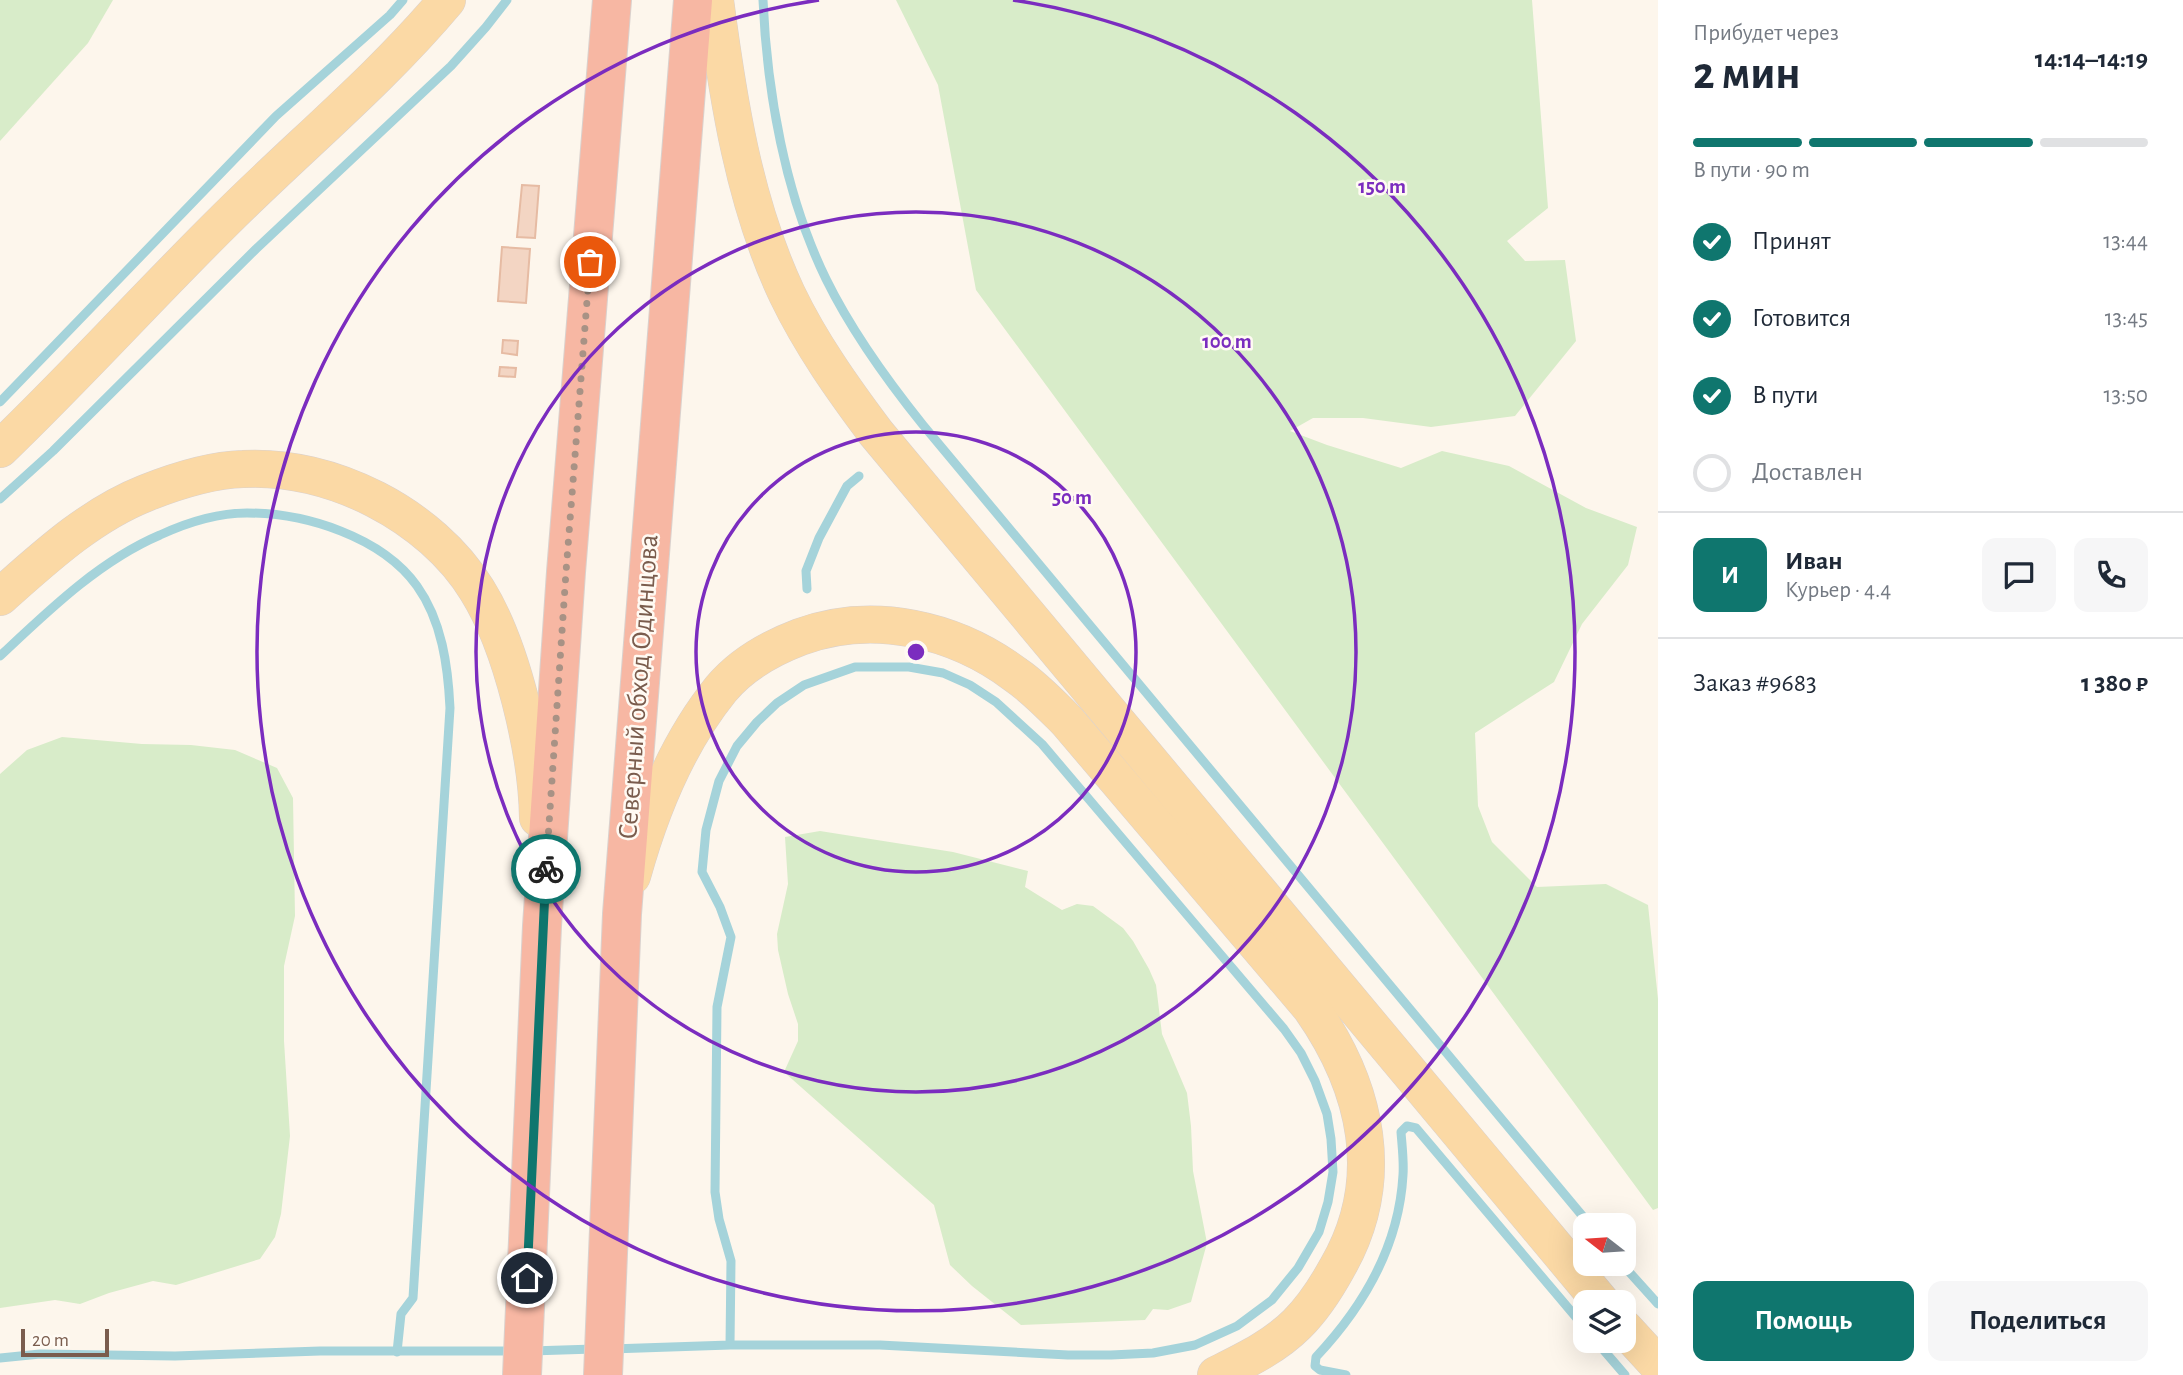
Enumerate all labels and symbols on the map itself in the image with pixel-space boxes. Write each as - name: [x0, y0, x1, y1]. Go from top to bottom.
- text: 150 m: [1358, 176, 1406, 197]
- pin: [560, 232, 620, 292]
- text: 100 m: [1202, 331, 1252, 352]
- text: 50 m: [1052, 487, 1092, 508]
- street label: Северный обход Одинцова: [614, 533, 664, 841]
- centre of rings: [904, 640, 928, 664]
- courier: [511, 834, 581, 904]
- north arrow: [1573, 1213, 1636, 1276]
- pin: [497, 1248, 557, 1308]
- scale bar: [21, 1326, 108, 1358]

